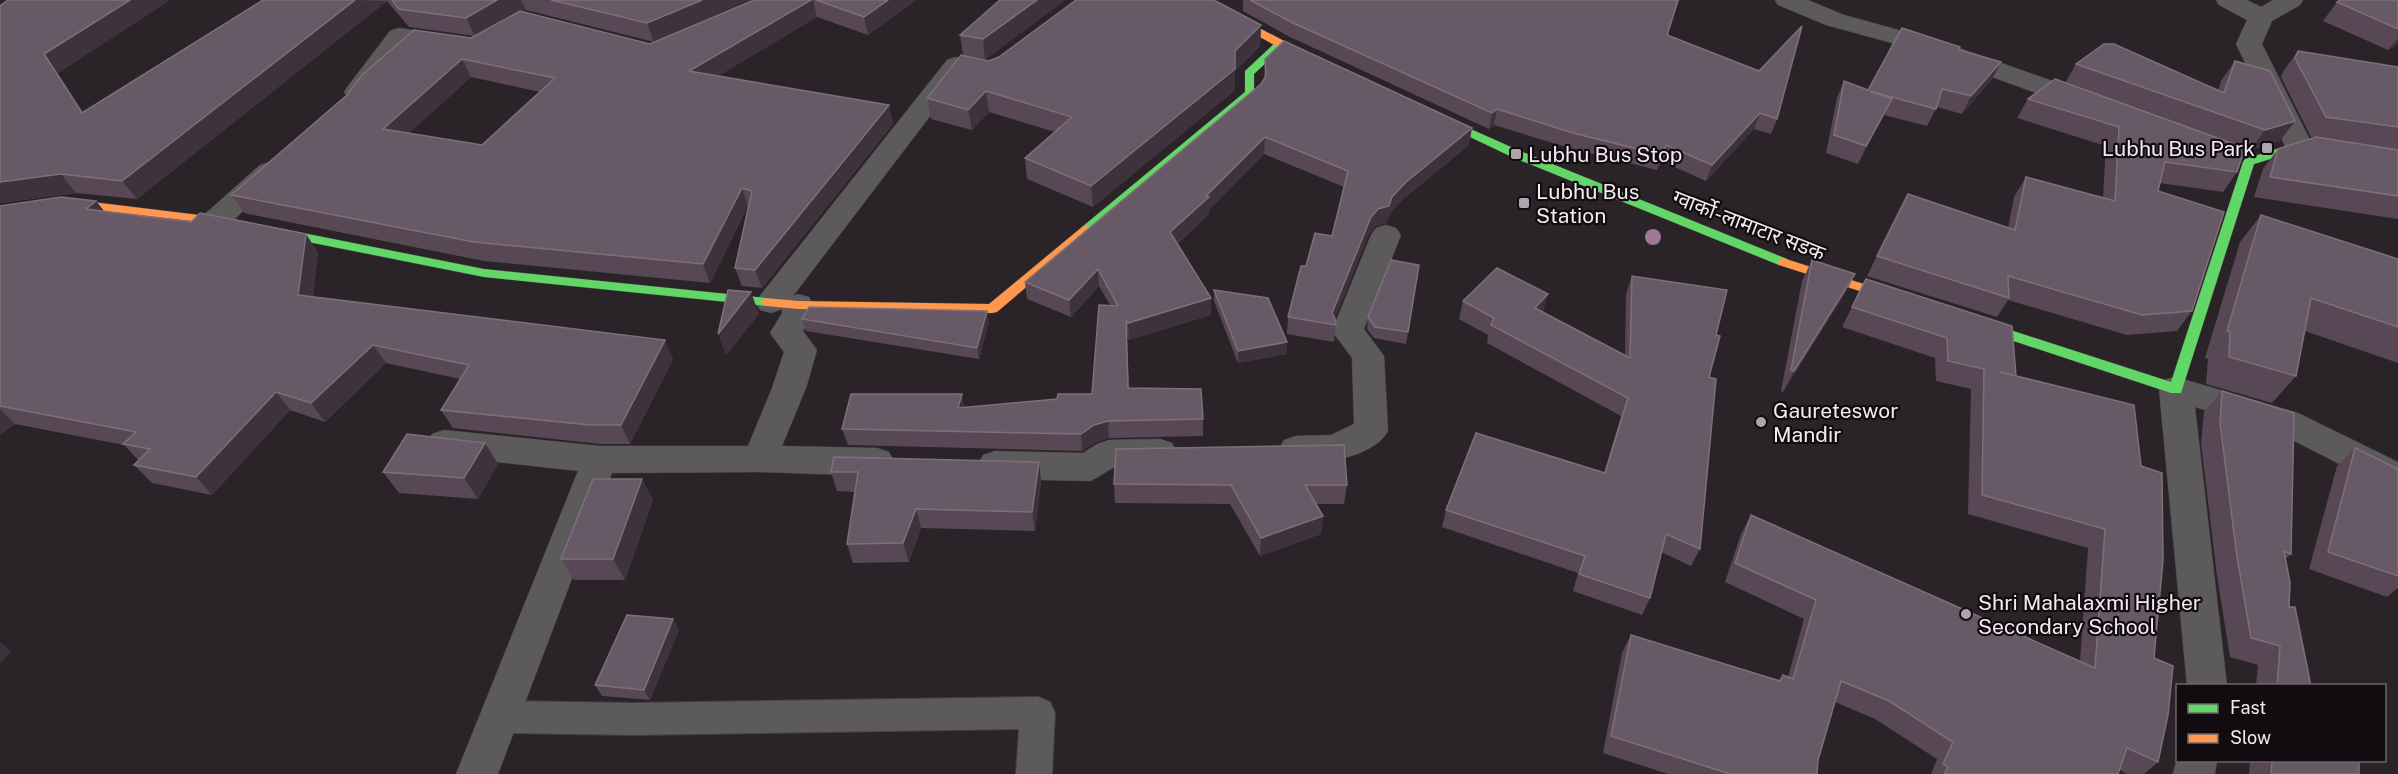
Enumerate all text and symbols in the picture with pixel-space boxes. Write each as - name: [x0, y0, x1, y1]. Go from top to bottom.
- place label: Lubhu Bus Park: [2102, 136, 2255, 161]
- marker: Lubhu Bus Park: [2260, 141, 2274, 155]
- place label: Lubhu Bus Stop: [1528, 142, 1682, 167]
- marker: Lubhu Bus Stop: [1509, 147, 1523, 161]
- place label: Lubhu Bus Station: [1536, 179, 1639, 228]
- street label: ग्वार्को-लामाटार सडक: [1669, 184, 1830, 266]
- marker: Lubhu Bus Station: [1517, 196, 1531, 210]
- place label: Gaureteswor Mandir: [1773, 398, 1898, 447]
- marker: Gaureteswor Mandir: [1754, 415, 1768, 429]
- place label: Shri Mahalaxmi Higher Secondary School: [1978, 590, 2201, 639]
- marker: Shri Mahalaxmi Higher Secondary School: [1959, 607, 1973, 621]
- legend: [2176, 684, 2386, 762]
- text: Fast: [2230, 697, 2266, 718]
- text: Slow: [2230, 727, 2271, 748]

